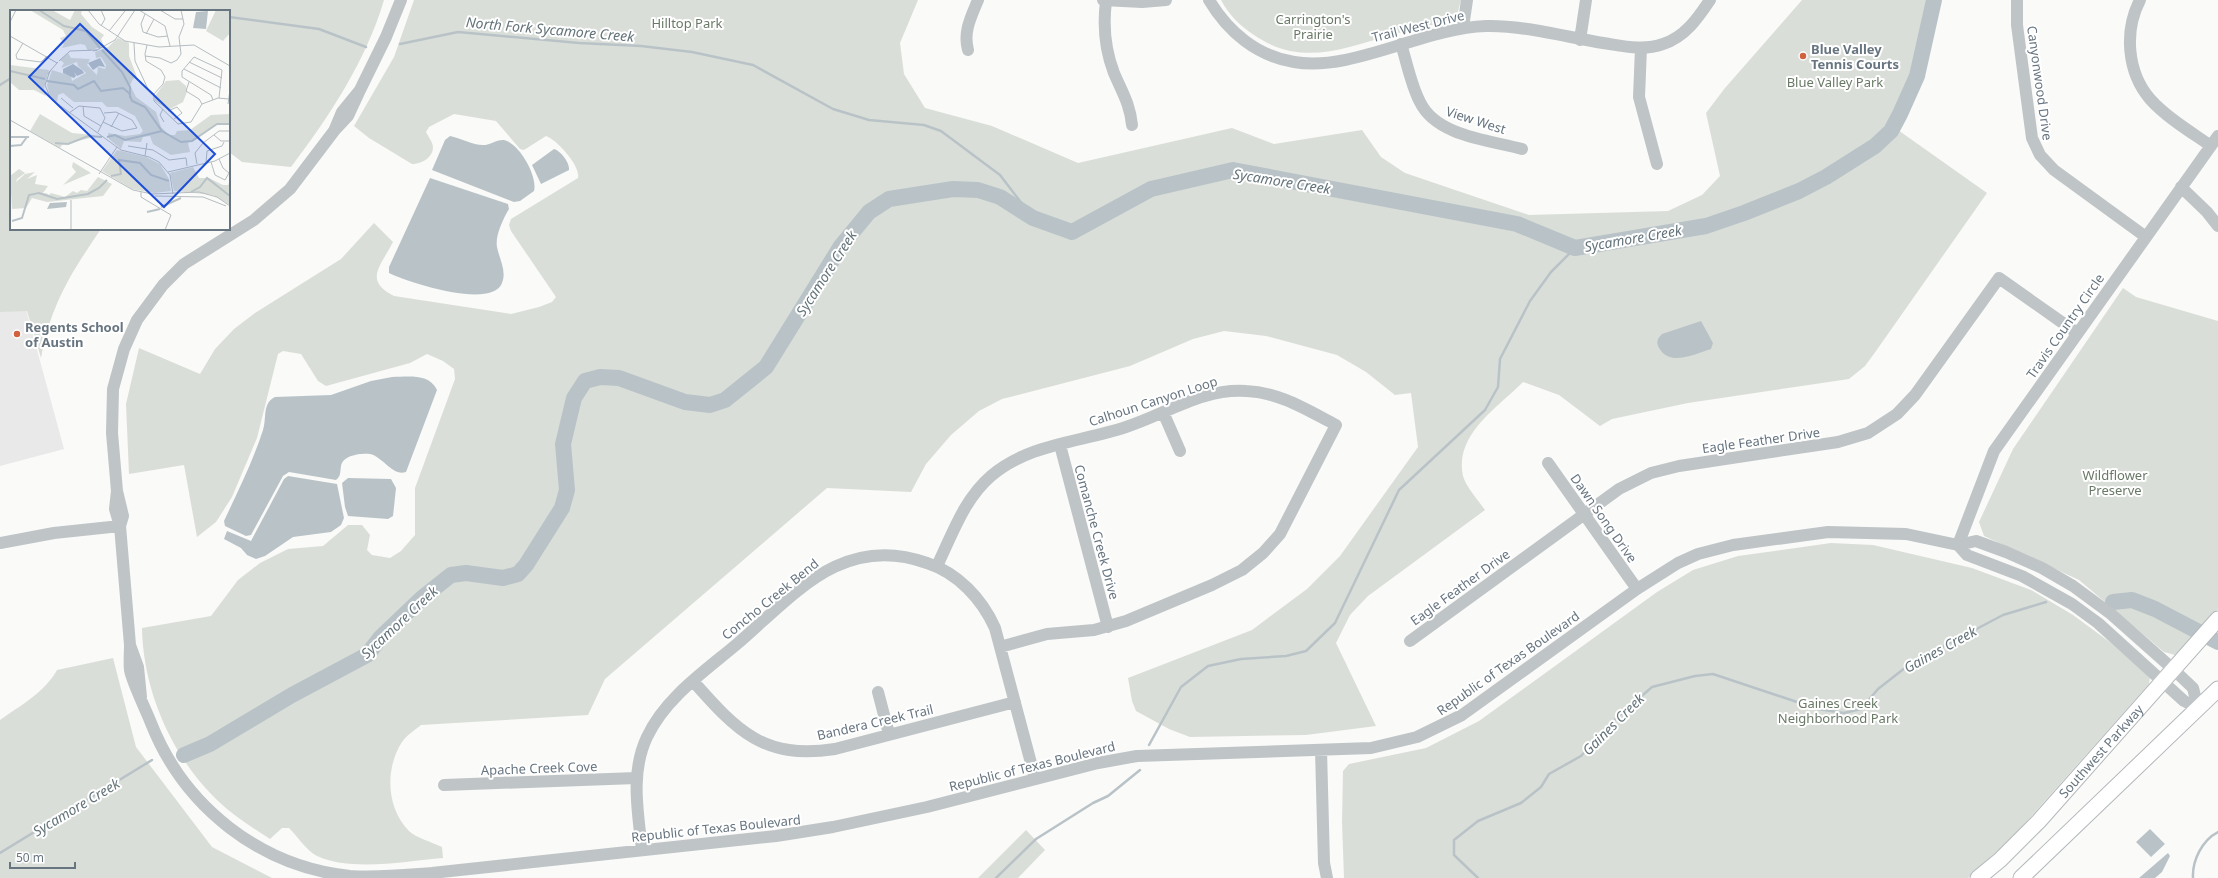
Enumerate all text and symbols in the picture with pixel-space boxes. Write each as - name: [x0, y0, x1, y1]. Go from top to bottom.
- street label: Trail West Drive: [1370, 6, 1466, 46]
- inset map: [10, 10, 230, 230]
- park label: Carrington's Prairie: [1276, 10, 1350, 43]
- water label: North Fork Sycamore Creek: [465, 12, 636, 46]
- park label: Hilltop Park: [651, 14, 723, 32]
- street label: Canyonwood Drive: [2023, 25, 2057, 141]
- place label: Blue Valley Tennis Courts: [1811, 40, 1899, 73]
- marker: Blue Valley Tennis Courts: [1798, 51, 1808, 61]
- park label: Blue Valley Park: [1787, 73, 1883, 91]
- street label: View West: [1444, 102, 1509, 138]
- water label: Sycamore Creek: [1232, 164, 1333, 198]
- water label: Sycamore Creek: [1583, 220, 1684, 256]
- water label: Sycamore Creek: [791, 226, 861, 319]
- street label: Travis Country Circle: [2022, 270, 2108, 382]
- place label: Regents School of Austin: [25, 318, 124, 351]
- marker: Regents School of Austin: [12, 329, 22, 339]
- street label: Calhoun Canyon Loop: [1086, 372, 1220, 430]
- street label: Eagle Feather Drive: [1701, 423, 1821, 457]
- street label: Comanche Creek Drive: [1070, 463, 1124, 601]
- park label: Wildflower Preserve: [2082, 466, 2148, 499]
- street label: Dawn Song Drive: [1567, 470, 1641, 566]
- street label: Eagle Feather Drive: [1407, 545, 1513, 629]
- street label: Concho Creek Bend: [718, 554, 822, 644]
- water label: Sycamore Creek: [357, 581, 442, 662]
- street label: Republic of Texas Boulevard: [1433, 607, 1583, 719]
- water label: Gaines Creek: [1900, 621, 1981, 677]
- water label: Gaines Creek: [1578, 688, 1649, 759]
- park label: Gaines Creek Neighborhood Park: [1778, 694, 1898, 727]
- street label: Bandera Creek Trail: [815, 700, 935, 744]
- street label: Southwest Parkway: [2055, 700, 2148, 802]
- street label: Republic of Texas Boulevard: [947, 737, 1117, 795]
- street label: Apache Creek Cove: [480, 757, 598, 779]
- water label: Sycamore Creek: [29, 773, 124, 840]
- street label: Republic of Texas Boulevard: [630, 810, 802, 846]
- scale bar: [10, 844, 75, 870]
- text: 50 m: [16, 849, 44, 866]

